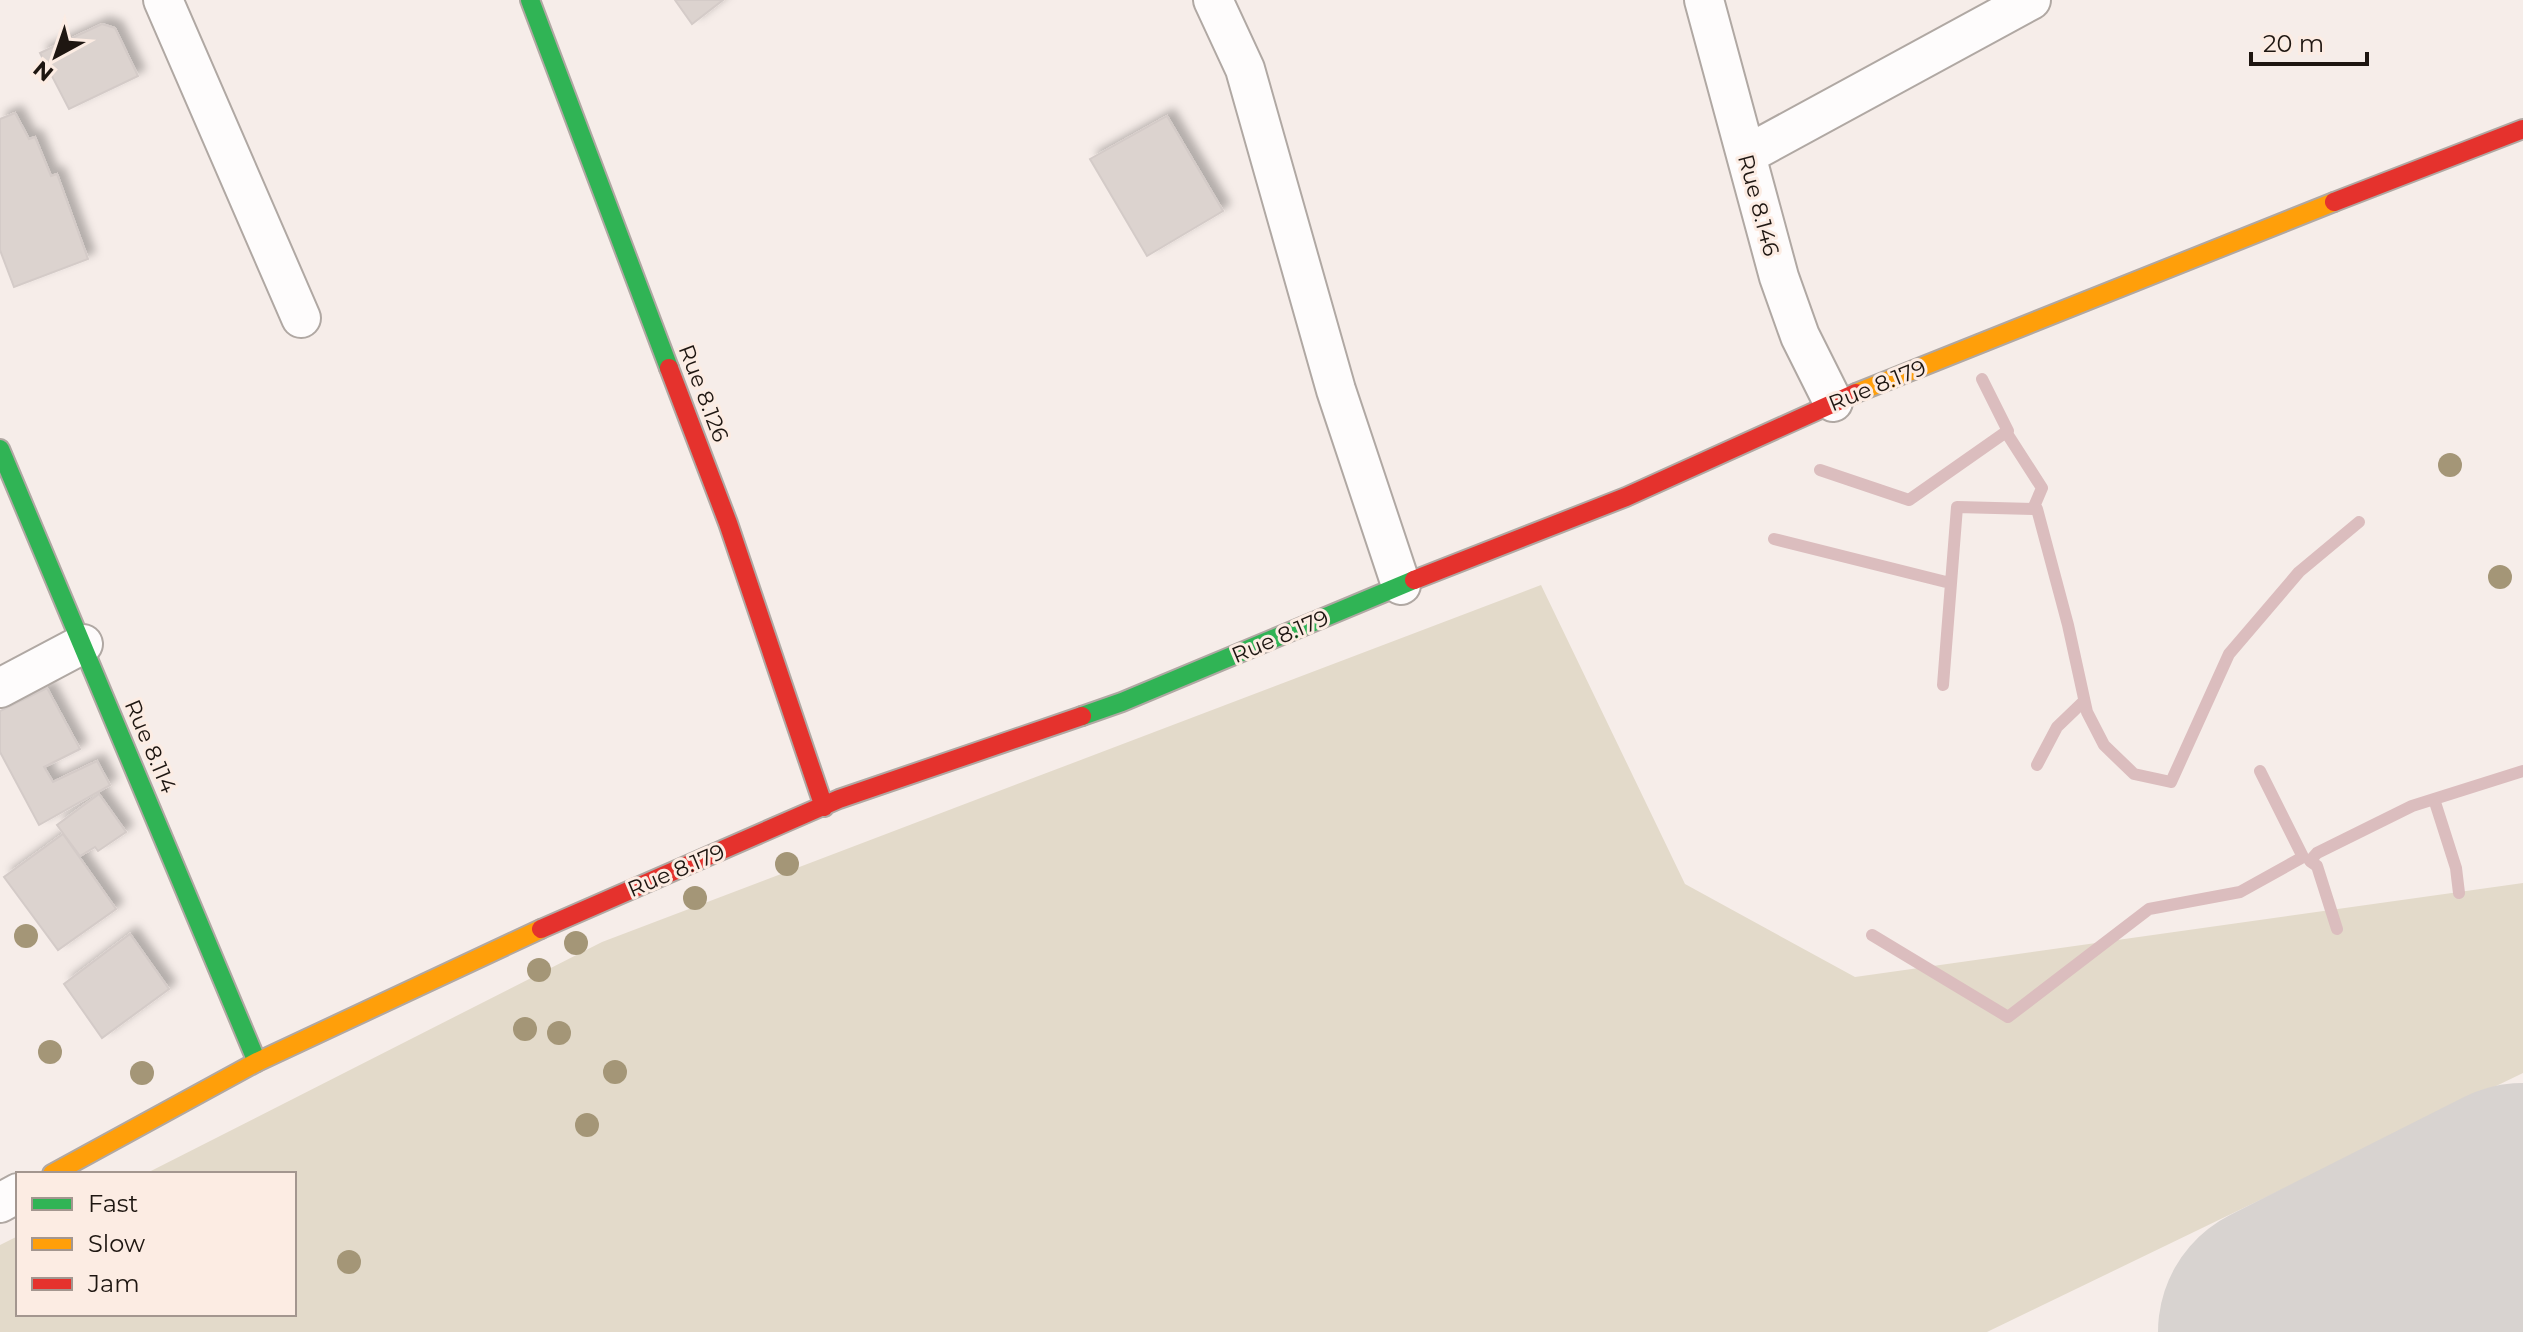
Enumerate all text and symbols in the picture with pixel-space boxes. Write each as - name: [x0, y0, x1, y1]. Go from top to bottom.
- north arrow: [16, 16, 96, 96]
- scale bar: [2251, 16, 2367, 66]
- text: 20 m: [2263, 29, 2324, 58]
- text: N: [28, 55, 59, 87]
- street label: Rue 8.146: [1732, 151, 1785, 259]
- street label: Rue 8.126: [673, 341, 734, 446]
- street label: Rue 8.179: [1825, 354, 1930, 417]
- street label: Rue 8.179: [1228, 604, 1333, 669]
- street label: Rue 8.114: [119, 695, 182, 797]
- street label: Rue 8.179: [624, 838, 729, 903]
- legend: [16, 1172, 296, 1316]
- text: Fast: [88, 1189, 139, 1218]
- text: Slow: [88, 1229, 145, 1258]
- text: Jam: [87, 1269, 140, 1298]

